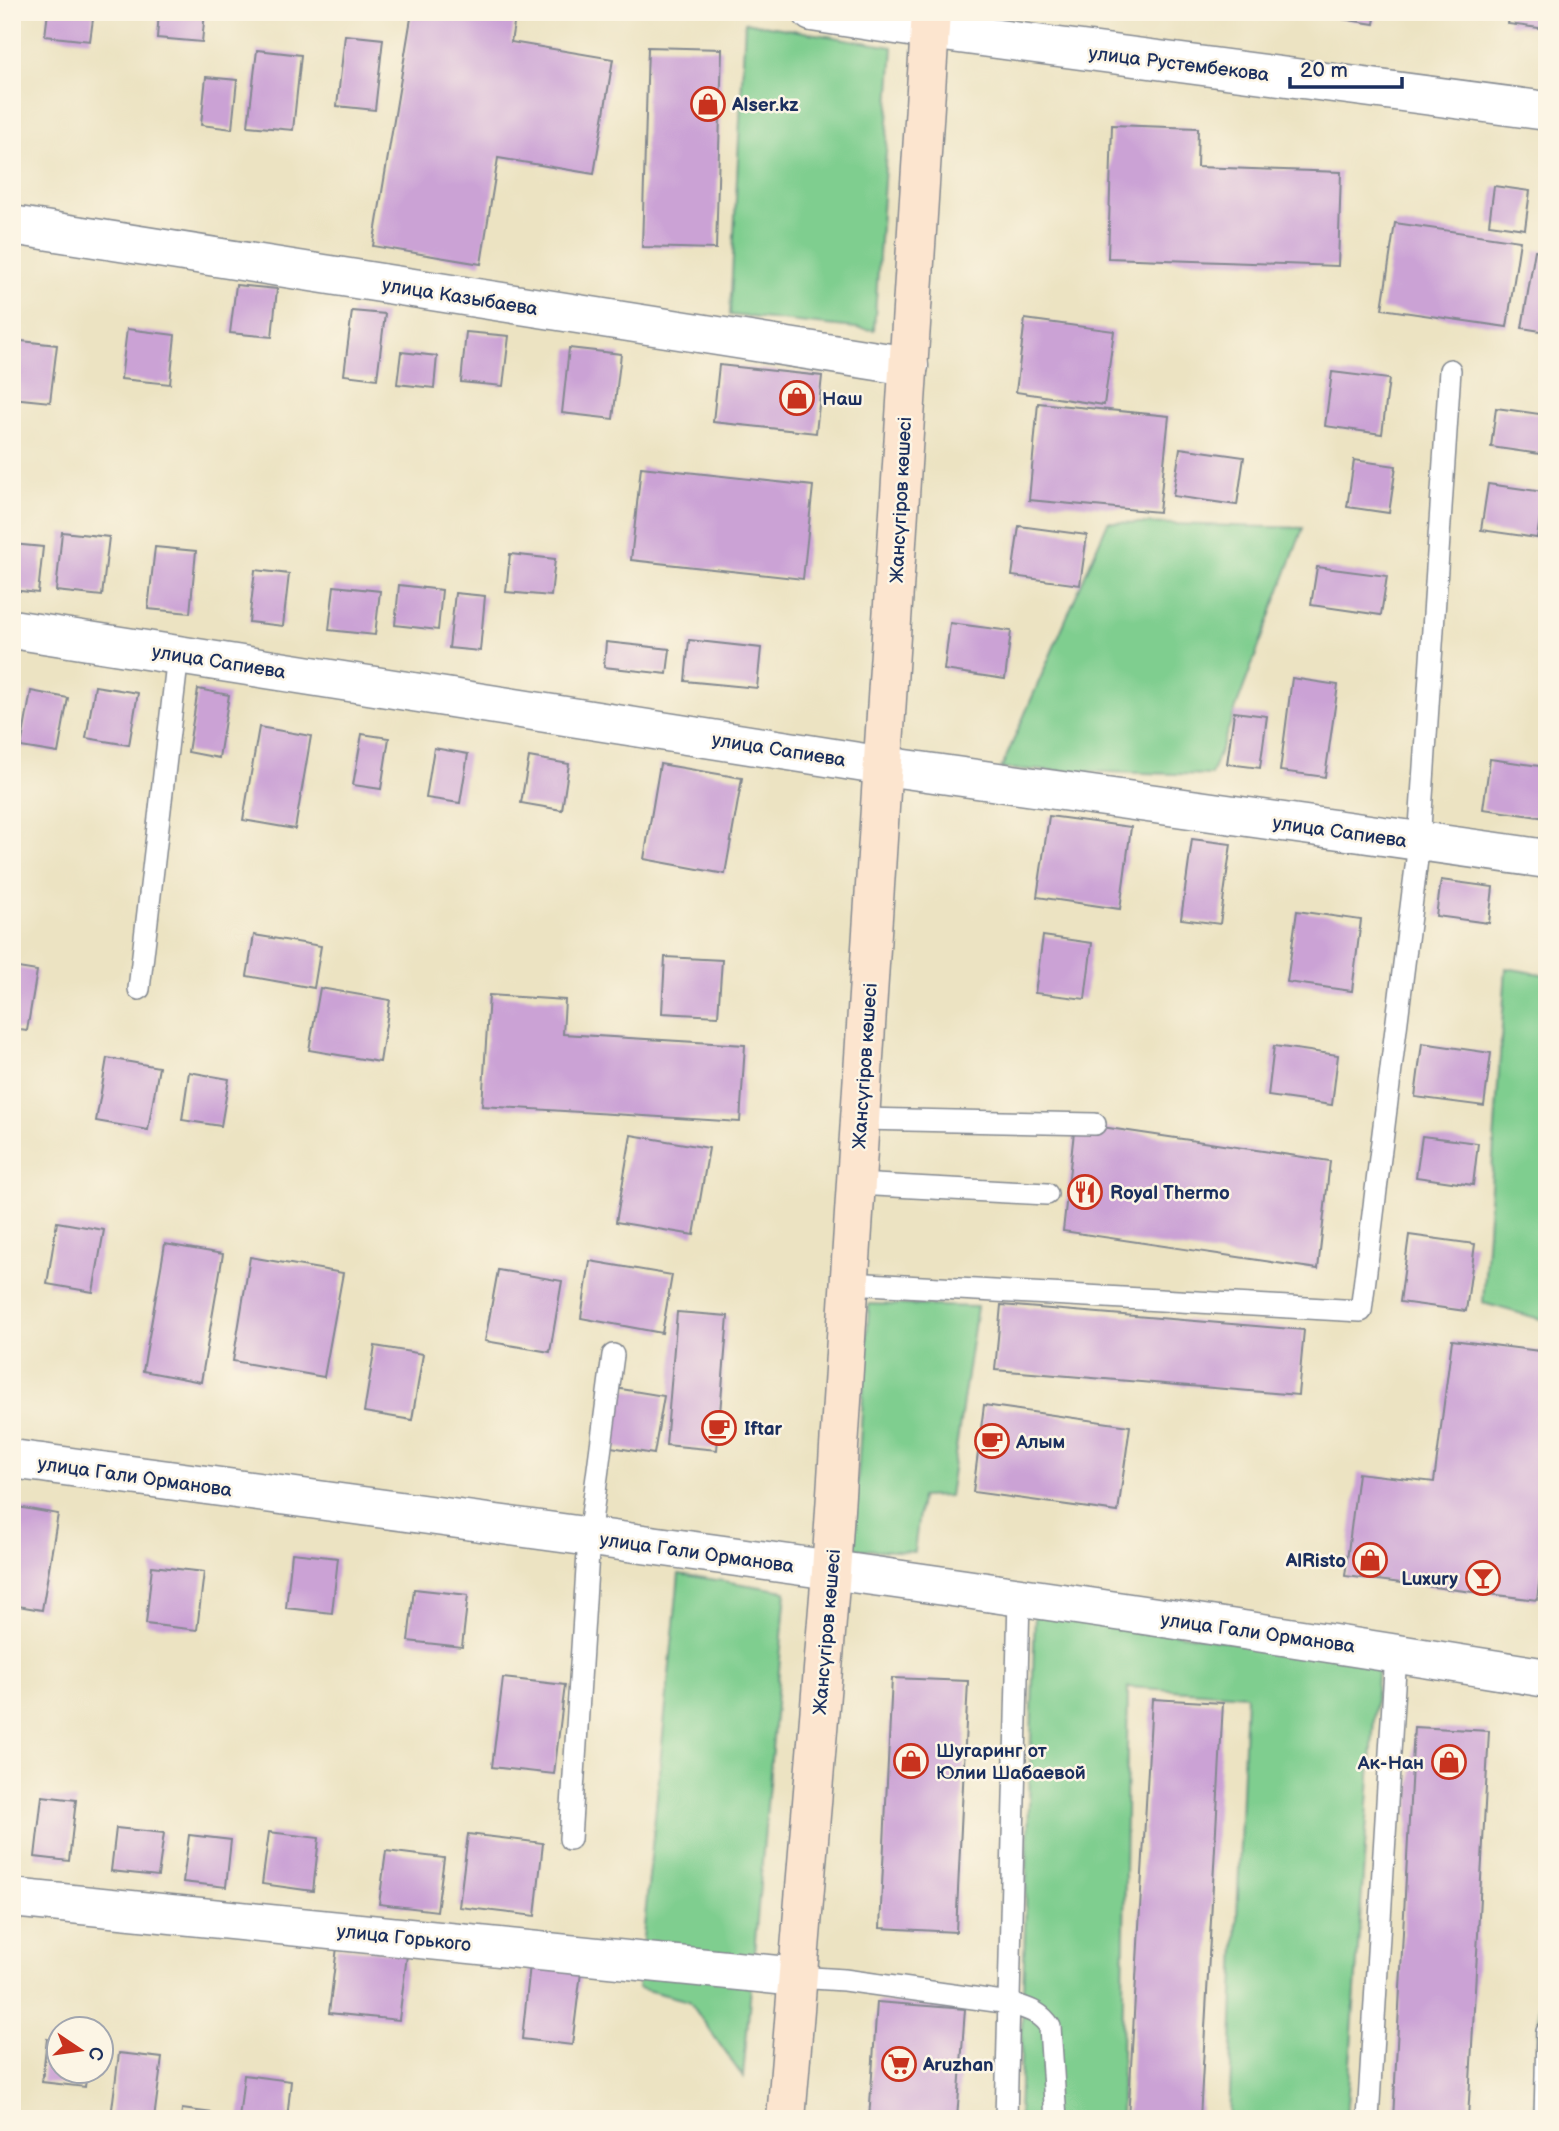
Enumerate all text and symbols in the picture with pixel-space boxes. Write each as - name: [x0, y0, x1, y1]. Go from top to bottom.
- street label: улица Рустембекова: [1087, 42, 1270, 87]
- scale bar: [1290, 46, 1402, 90]
- text: 20 m: [1300, 58, 1348, 83]
- shop icon: Alser.kz: [689, 85, 727, 123]
- place label: Alser.kz: [731, 94, 799, 117]
- street label: улица Казыбаева: [380, 274, 539, 321]
- shop icon: Наш: [778, 379, 816, 417]
- place label: Наш: [822, 388, 863, 411]
- street label: Жансүгіров көшесі: [886, 416, 917, 584]
- street label: улица Сапиева: [150, 641, 287, 684]
- street label: улица Сапиева: [710, 729, 847, 772]
- street label: улица Сапиева: [1271, 812, 1408, 853]
- street label: Жансүгіров көшесі: [848, 982, 883, 1150]
- restaurant icon: Royal Thermo: [1066, 1173, 1104, 1211]
- place label: Royal Thermo: [1110, 1182, 1230, 1205]
- cafe icon: Iftar: [700, 1409, 738, 1447]
- place label: Iftar: [744, 1418, 783, 1441]
- cafe icon: Алым: [973, 1422, 1011, 1460]
- place label: Алым: [1015, 1431, 1065, 1454]
- street label: улица Гали Орманова: [36, 1452, 233, 1503]
- street label: улица Гали Орманова: [598, 1528, 795, 1579]
- shop icon: AlRisto: [1351, 1541, 1389, 1579]
- street label: Жансүгіров көшесі: [809, 1548, 846, 1716]
- place label: AlRisto: [1285, 1550, 1346, 1573]
- bar icon: Luxury: [1464, 1559, 1502, 1597]
- place label: Luxury: [1401, 1568, 1458, 1591]
- street label: улица Гали Орманова: [1159, 1608, 1356, 1659]
- place label: Шугаринг от Юлии Шабаевой: [936, 1740, 1086, 1785]
- shop icon: Шугаринг от Юлии Шабаевой: [892, 1742, 930, 1780]
- shop icon: Ак-Нан: [1430, 1743, 1468, 1781]
- place label: Ак-Нан: [1357, 1752, 1424, 1775]
- street label: улица Горького: [336, 1920, 472, 1957]
- north arrow: [46, 2016, 116, 2086]
- text: С: [82, 2044, 108, 2063]
- supermarket icon: Aruzhan: [880, 2045, 918, 2083]
- place label: Aruzhan: [922, 2054, 994, 2077]

